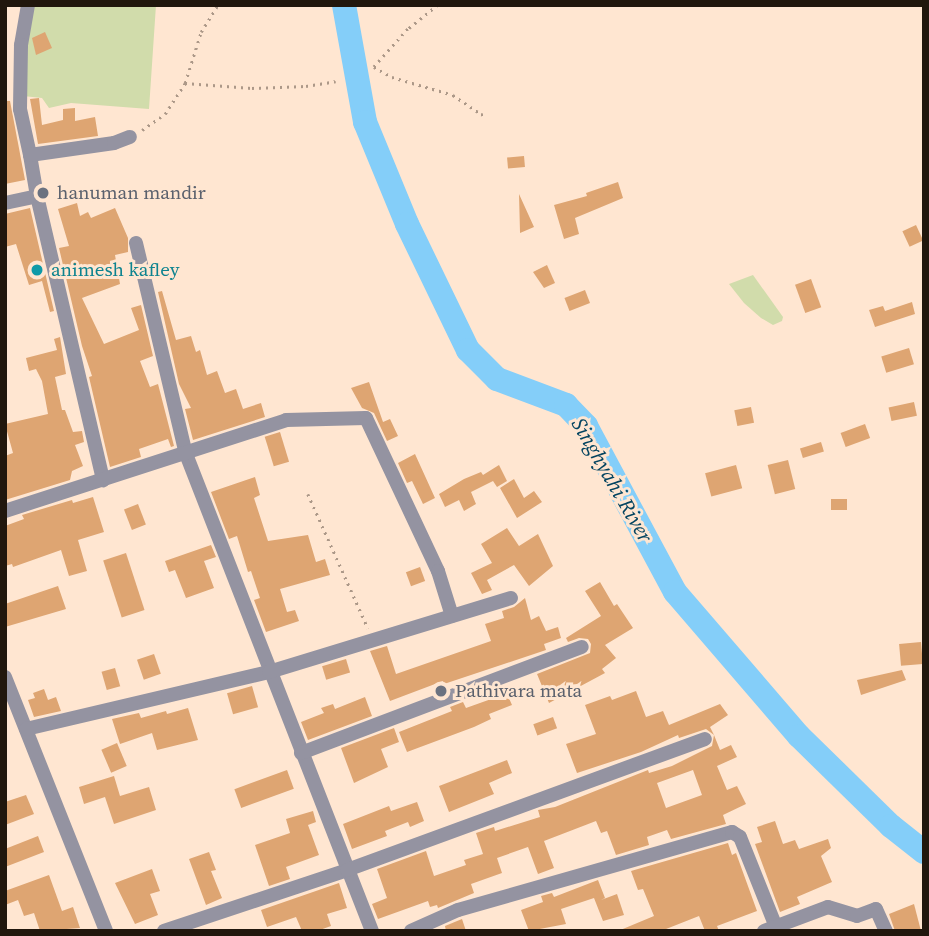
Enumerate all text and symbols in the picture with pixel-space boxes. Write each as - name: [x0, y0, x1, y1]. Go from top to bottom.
- place label: hanuman mandir: [57, 182, 206, 204]
- marker: hanuman mandir: [35, 185, 51, 201]
- place label: animesh kafley: [51, 259, 179, 281]
- marker: animesh kafley: [29, 262, 45, 278]
- water label: Singhyahi River: [566, 413, 658, 547]
- place label: Pathivara mata: [455, 680, 582, 702]
- marker: Pathivara mata: [433, 683, 449, 699]

